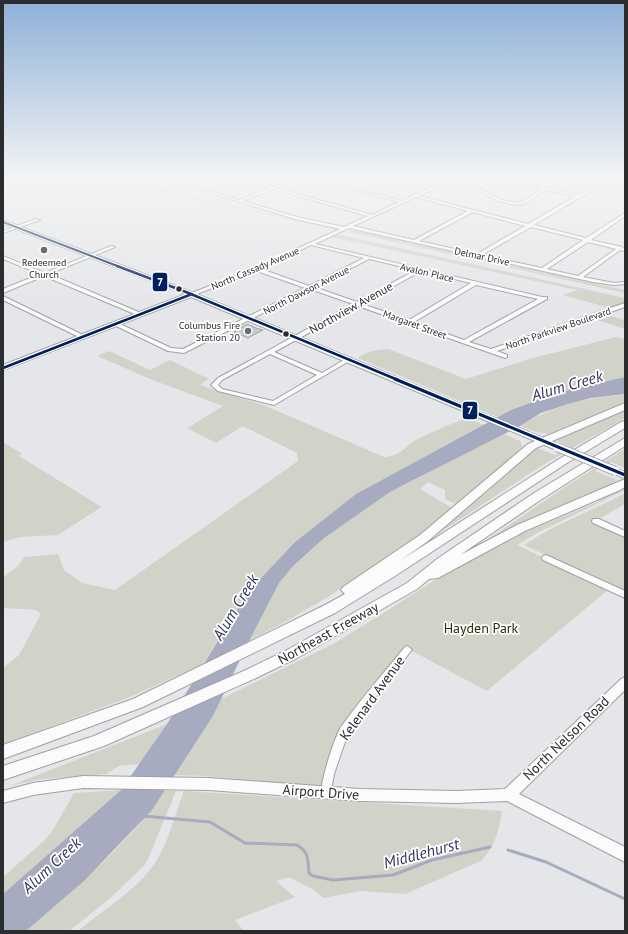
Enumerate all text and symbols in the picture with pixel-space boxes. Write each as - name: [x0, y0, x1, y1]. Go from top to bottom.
- street label: North Cassady Avenue: [209, 244, 301, 293]
- street label: Delmar Drive: [453, 244, 511, 269]
- marker: Redeemed Church: [39, 245, 49, 255]
- place label: Redeemed Church: [22, 256, 66, 281]
- street label: Avalon Place: [399, 260, 455, 285]
- street label: North Dawson Avenue: [261, 263, 351, 318]
- line badge: 7: [152, 272, 168, 292]
- text: 7: [157, 275, 163, 289]
- street label: Northview Avenue: [306, 278, 395, 337]
- unlabelled marker: [174, 284, 184, 294]
- street label: North Parkview Boulevard: [504, 304, 613, 353]
- street label: Margaret Street: [381, 307, 449, 342]
- place label: Columbus Fire Station 20: [179, 319, 241, 344]
- marker: Columbus Fire Station 20: [243, 326, 253, 336]
- unlabelled marker: [281, 329, 291, 339]
- water label: Alum Creek: [528, 365, 606, 405]
- line badge: 7: [462, 401, 478, 420]
- text: 7: [467, 403, 473, 417]
- water label: Alum Creek: [207, 570, 263, 644]
- street label: Northeast Freeway: [274, 598, 382, 668]
- park label: Hayden Park: [444, 619, 519, 637]
- street label: Kelenard Avenue: [335, 652, 409, 744]
- street label: North Nelson Road: [519, 692, 613, 784]
- street label: Airport Drive: [282, 780, 360, 804]
- water label: Alum Creek: [17, 832, 85, 898]
- water label: Middlehurst: [381, 833, 462, 873]

